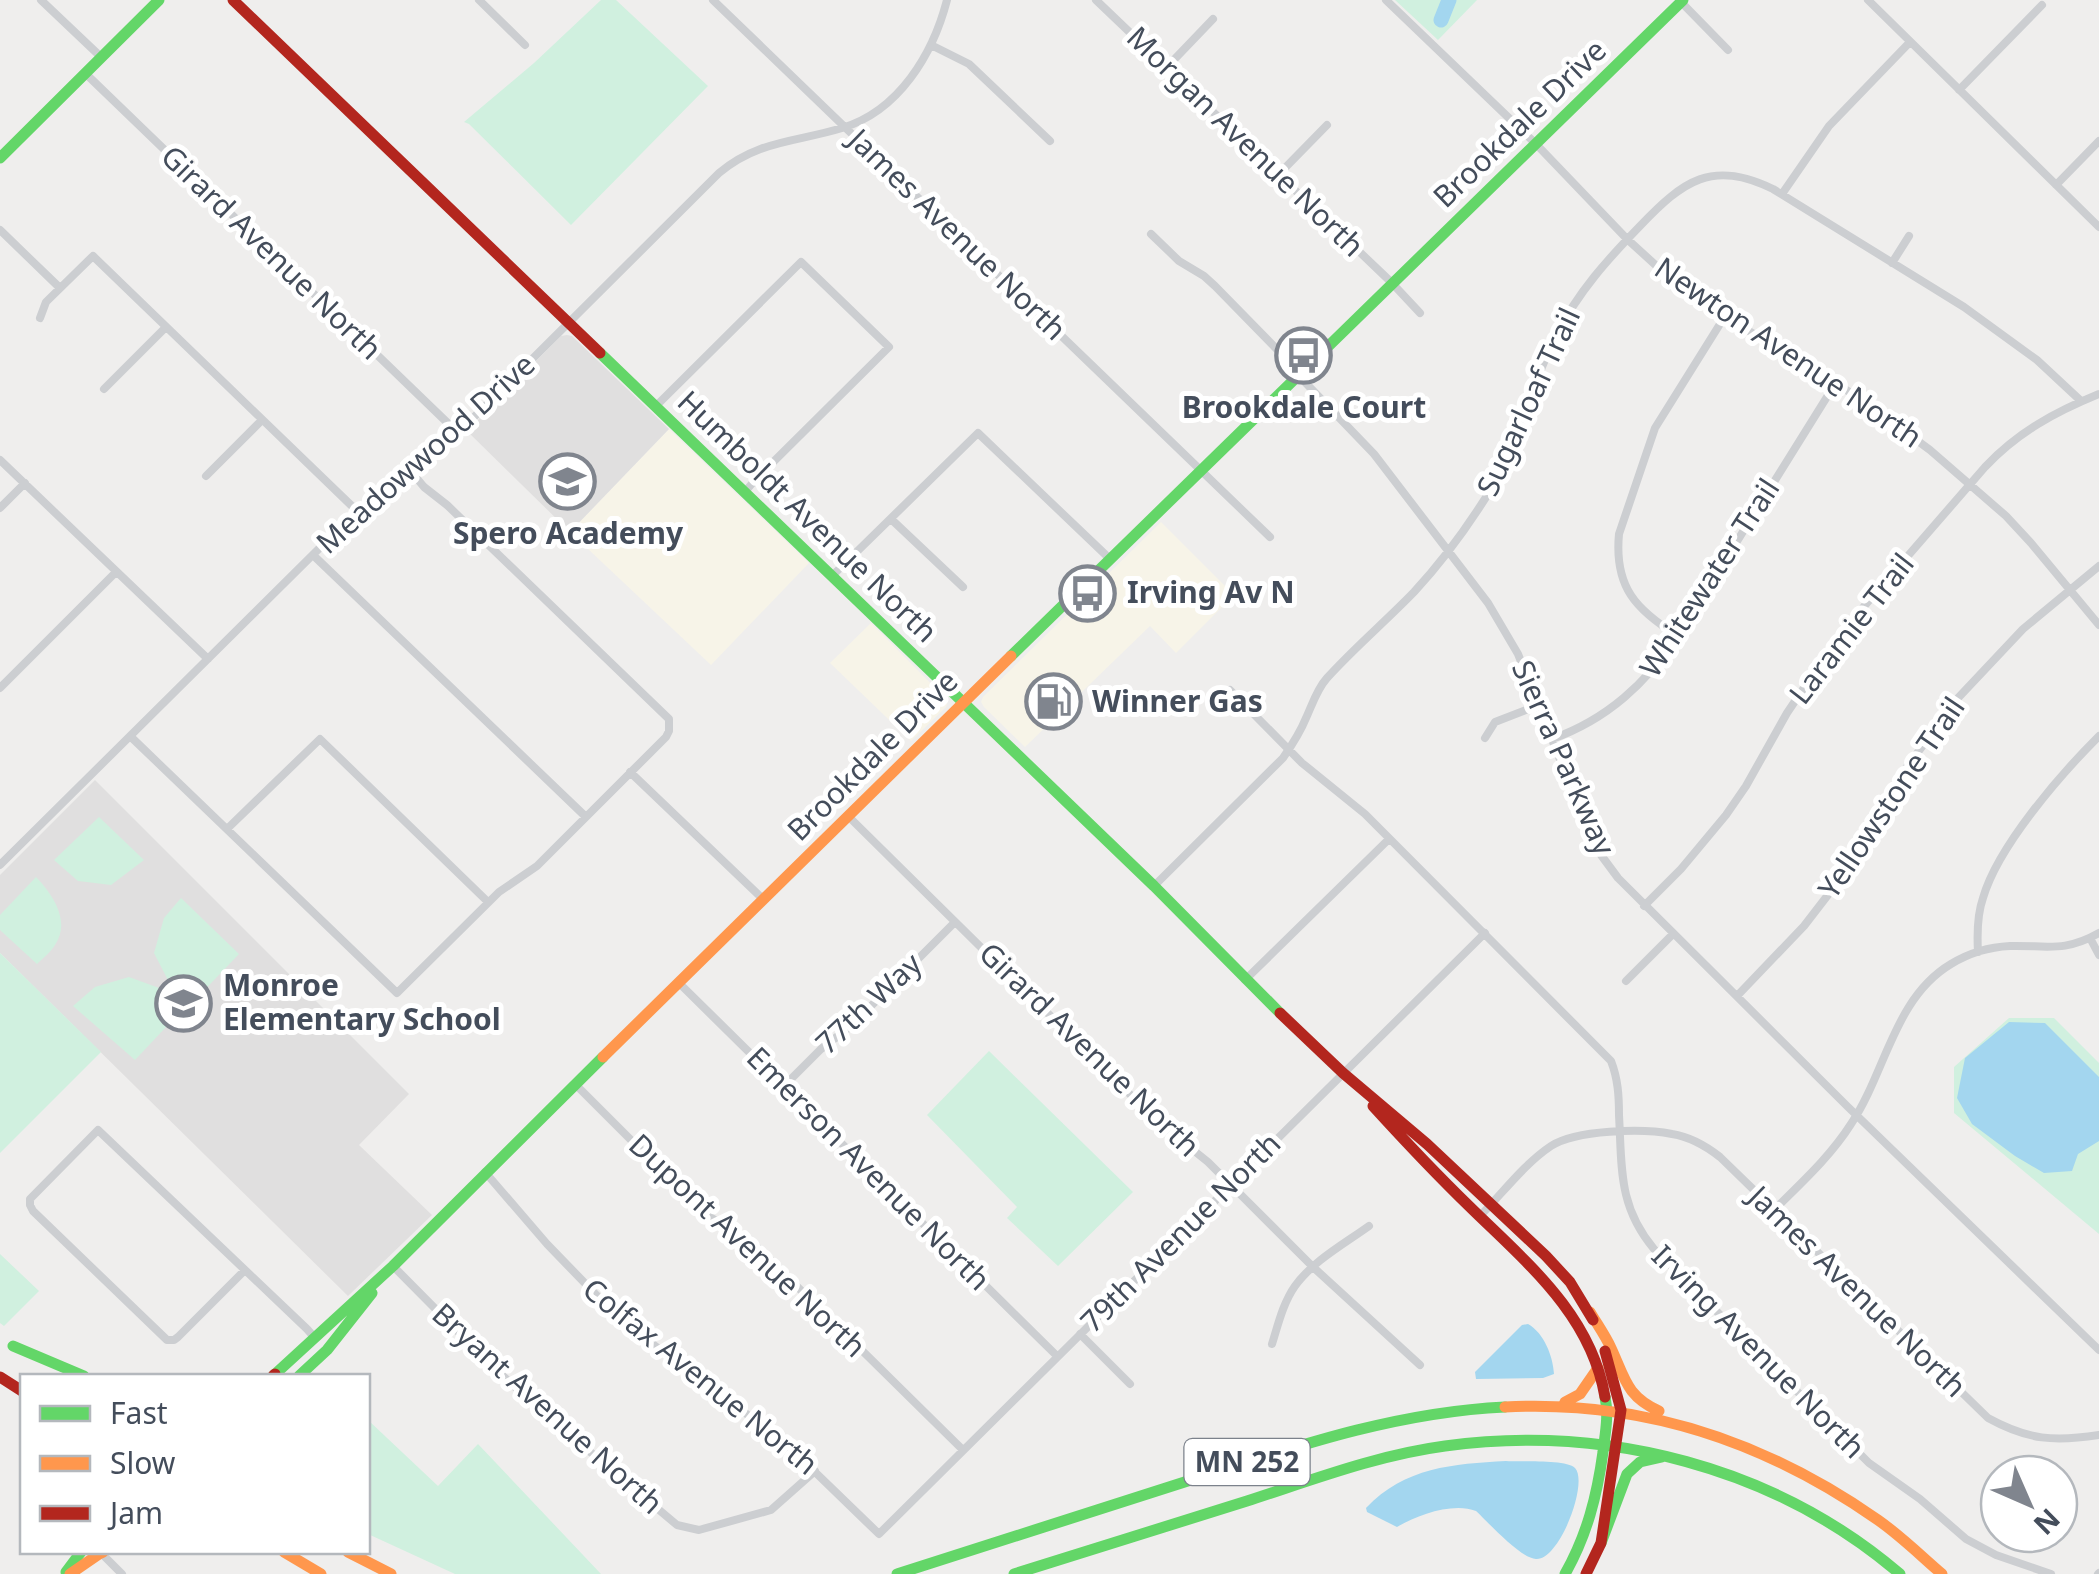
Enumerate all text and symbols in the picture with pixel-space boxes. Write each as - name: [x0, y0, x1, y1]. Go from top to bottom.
- street label: Morgan Avenue North: [1119, 17, 1374, 265]
- street label: Brookdale Drive: [1424, 30, 1614, 216]
- street label: James Avenue North: [838, 117, 1076, 349]
- street label: Girard Avenue North: [153, 136, 391, 368]
- street label: Newton Avenue North: [1647, 247, 1930, 457]
- street label: Sugarloaf Trail: [1466, 301, 1589, 502]
- bus stop icon: Brookdale Court: [1274, 325, 1334, 385]
- street label: Meadowwood Drive: [307, 344, 543, 562]
- street label: Humboldt Avenue North: [669, 381, 947, 651]
- place label: Brookdale Court: [1182, 386, 1426, 427]
- school or university icon: Spero Academy: [538, 452, 598, 512]
- street label: Whitewater Trail: [1629, 470, 1788, 684]
- place label: Spero Academy: [453, 512, 684, 553]
- street label: Laramie Trail: [1779, 544, 1923, 712]
- bus stop icon: Irving Av N: [1058, 563, 1118, 623]
- place label: Irving Av N: [1127, 571, 1295, 612]
- street label: Sierra Parkway: [1503, 654, 1626, 862]
- street label: Brookdale Drive: [778, 661, 966, 849]
- fuel station icon: Winner Gas: [1023, 672, 1083, 732]
- place label: Winner Gas: [1092, 680, 1263, 721]
- street label: Yellowstone Trail: [1808, 688, 1973, 906]
- street label: Girard Avenue North: [971, 933, 1209, 1165]
- street label: 77th Way: [806, 943, 930, 1063]
- place label: Monroe Elementary School: [223, 964, 501, 1039]
- school or university icon: Monroe Elementary School: [154, 973, 214, 1033]
- street label: Emerson Avenue North: [738, 1037, 1000, 1299]
- street label: 79th Avenue North: [1071, 1123, 1289, 1341]
- street label: Dupont Avenue North: [621, 1124, 875, 1366]
- street label: James Avenue North: [1738, 1174, 1976, 1406]
- street label: Irving Avenue North: [1643, 1235, 1875, 1467]
- street label: Colfax Avenue North: [575, 1268, 827, 1483]
- street label: Bryant Avenue North: [424, 1293, 672, 1522]
- legend: [20, 1374, 370, 1554]
- text: Fast: [110, 1392, 168, 1433]
- road number: MN 252: [1184, 1439, 1310, 1485]
- text: Slow: [110, 1442, 176, 1483]
- north arrow: [1979, 1454, 2079, 1554]
- text: Jam: [107, 1492, 163, 1533]
- text: N: [2026, 1501, 2069, 1544]

